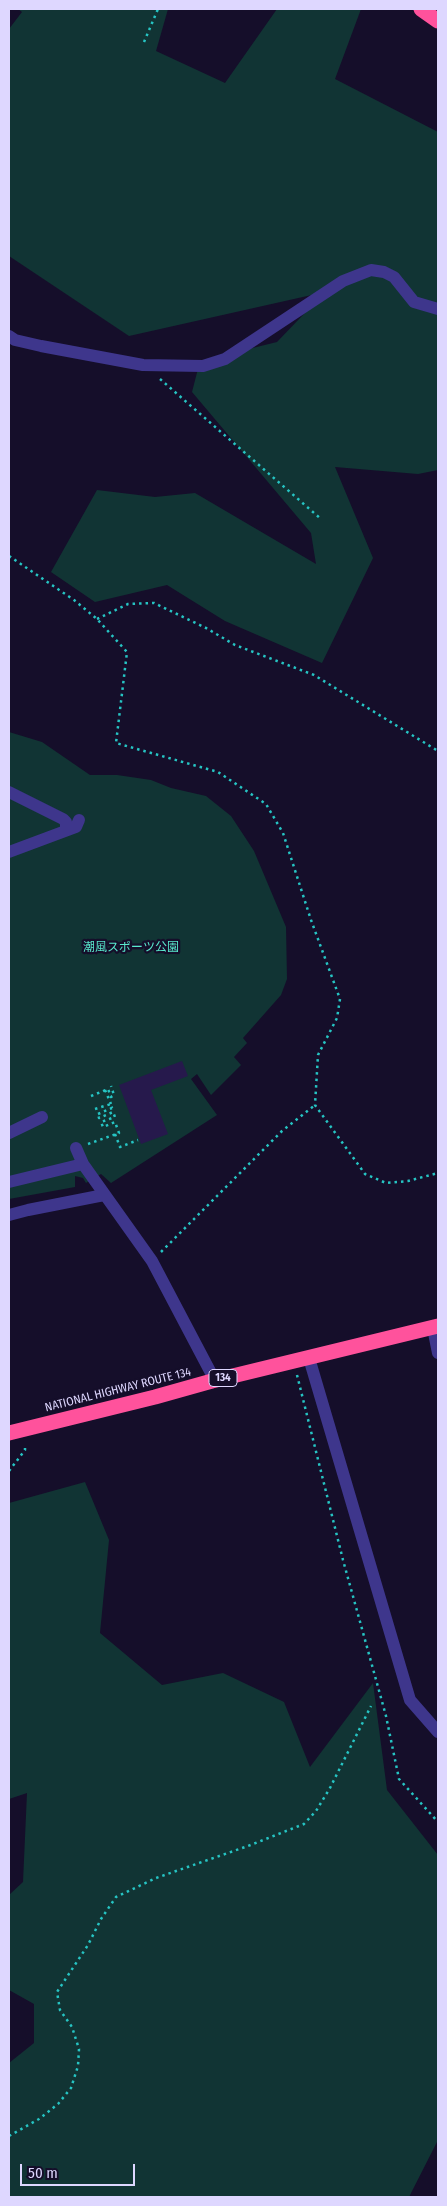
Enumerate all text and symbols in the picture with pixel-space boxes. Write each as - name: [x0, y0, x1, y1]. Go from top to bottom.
- park label: 潮風スポーツ公園: [83, 941, 179, 955]
- street label: NATIONAL HIGHWAY ROUTE 134: [44, 1365, 192, 1415]
- road number: 134: [209, 1370, 237, 1386]
- scale bar: [22, 2154, 138, 2186]
- text: 50 m: [28, 2164, 58, 2182]

